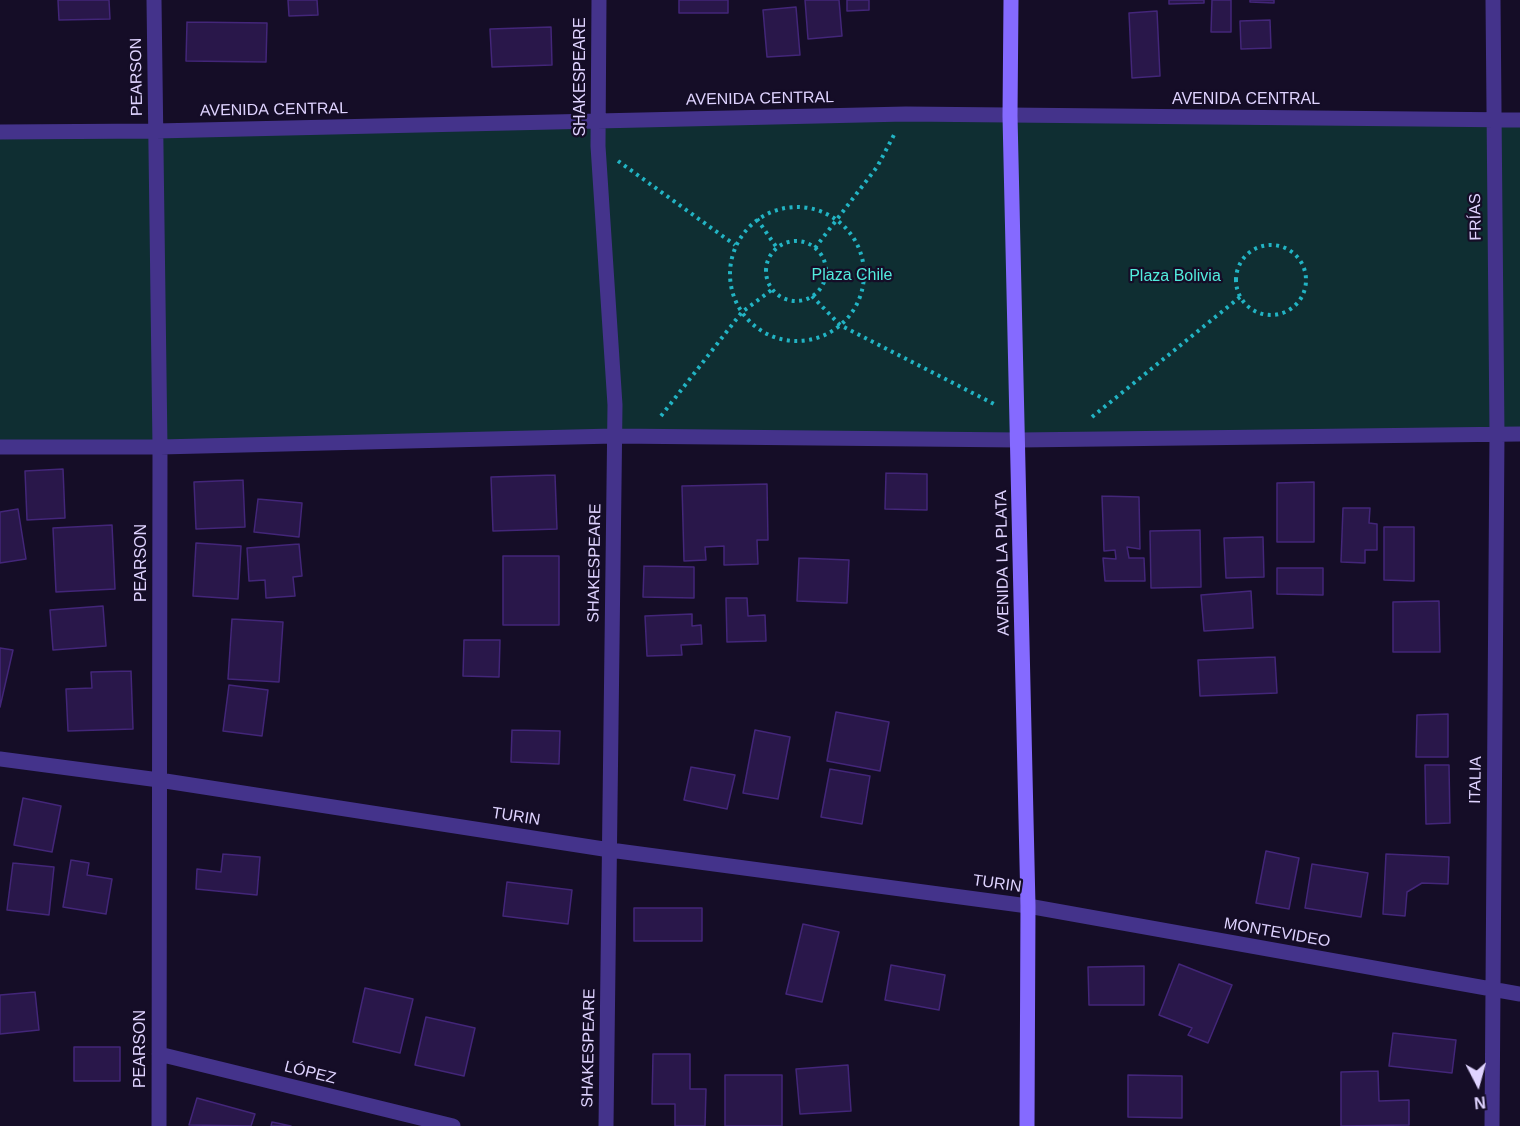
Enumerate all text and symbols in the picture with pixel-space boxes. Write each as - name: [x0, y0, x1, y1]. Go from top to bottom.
- street label: SHAKESPEARE: [571, 17, 591, 137]
- street label: PEARSON: [127, 38, 147, 116]
- street label: AVENIDA CENTRAL: [686, 88, 834, 110]
- street label: AVENIDA CENTRAL: [1172, 90, 1320, 110]
- street label: AVENIDA CENTRAL: [200, 99, 348, 121]
- street label: FRÍAS: [1466, 193, 1486, 241]
- park label: Plaza Chile: [812, 266, 892, 286]
- park label: Plaza Bolivia: [1129, 267, 1221, 287]
- street label: AVENIDA LA PLATA: [992, 490, 1014, 636]
- street label: SHAKESPEARE: [584, 503, 606, 623]
- street label: PEARSON: [132, 524, 152, 602]
- street label: ITALIA: [1466, 756, 1486, 804]
- street label: TURIN: [490, 804, 542, 830]
- street label: TURIN: [971, 871, 1023, 897]
- street label: MONTEVIDEO: [1222, 914, 1332, 952]
- street label: SHAKESPEARE: [578, 988, 600, 1108]
- street label: PEARSON: [131, 1010, 151, 1088]
- north arrow: [1448, 1054, 1508, 1114]
- street label: LÓPEZ: [282, 1057, 338, 1089]
- text: N: [1473, 1093, 1487, 1111]

